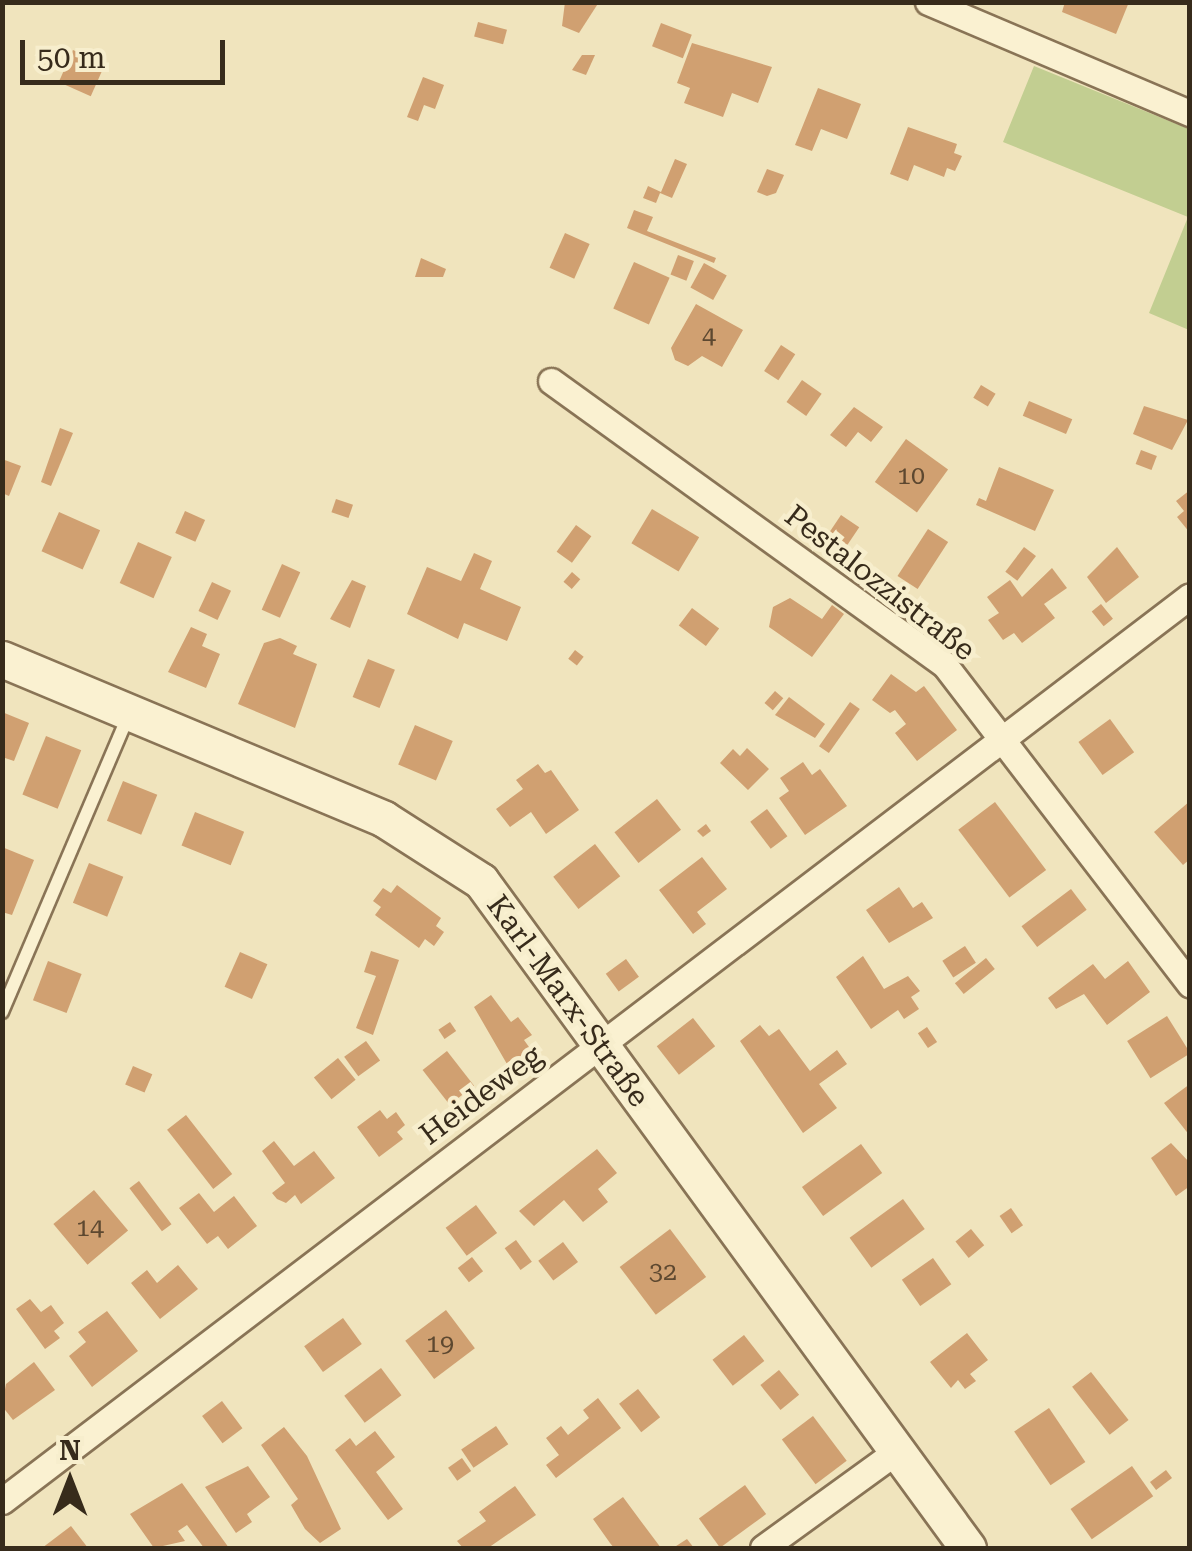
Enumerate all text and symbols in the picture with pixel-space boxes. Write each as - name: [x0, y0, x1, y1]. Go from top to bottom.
- scale bar: [25, 20, 230, 82]
- text: 50 m: [37, 40, 106, 75]
- house number: 4: [702, 321, 716, 351]
- house number: 10: [897, 461, 925, 491]
- street label: Pestalozzistraße: [778, 498, 982, 668]
- street label: Karl-Marx-Straße: [479, 888, 657, 1114]
- street label: Heideweg: [413, 1037, 549, 1153]
- house number: 14: [76, 1213, 104, 1243]
- house number: 32: [649, 1257, 677, 1287]
- house number: 19: [426, 1329, 454, 1359]
- north arrow: [20, 1431, 120, 1531]
- text: N: [59, 1434, 81, 1467]

